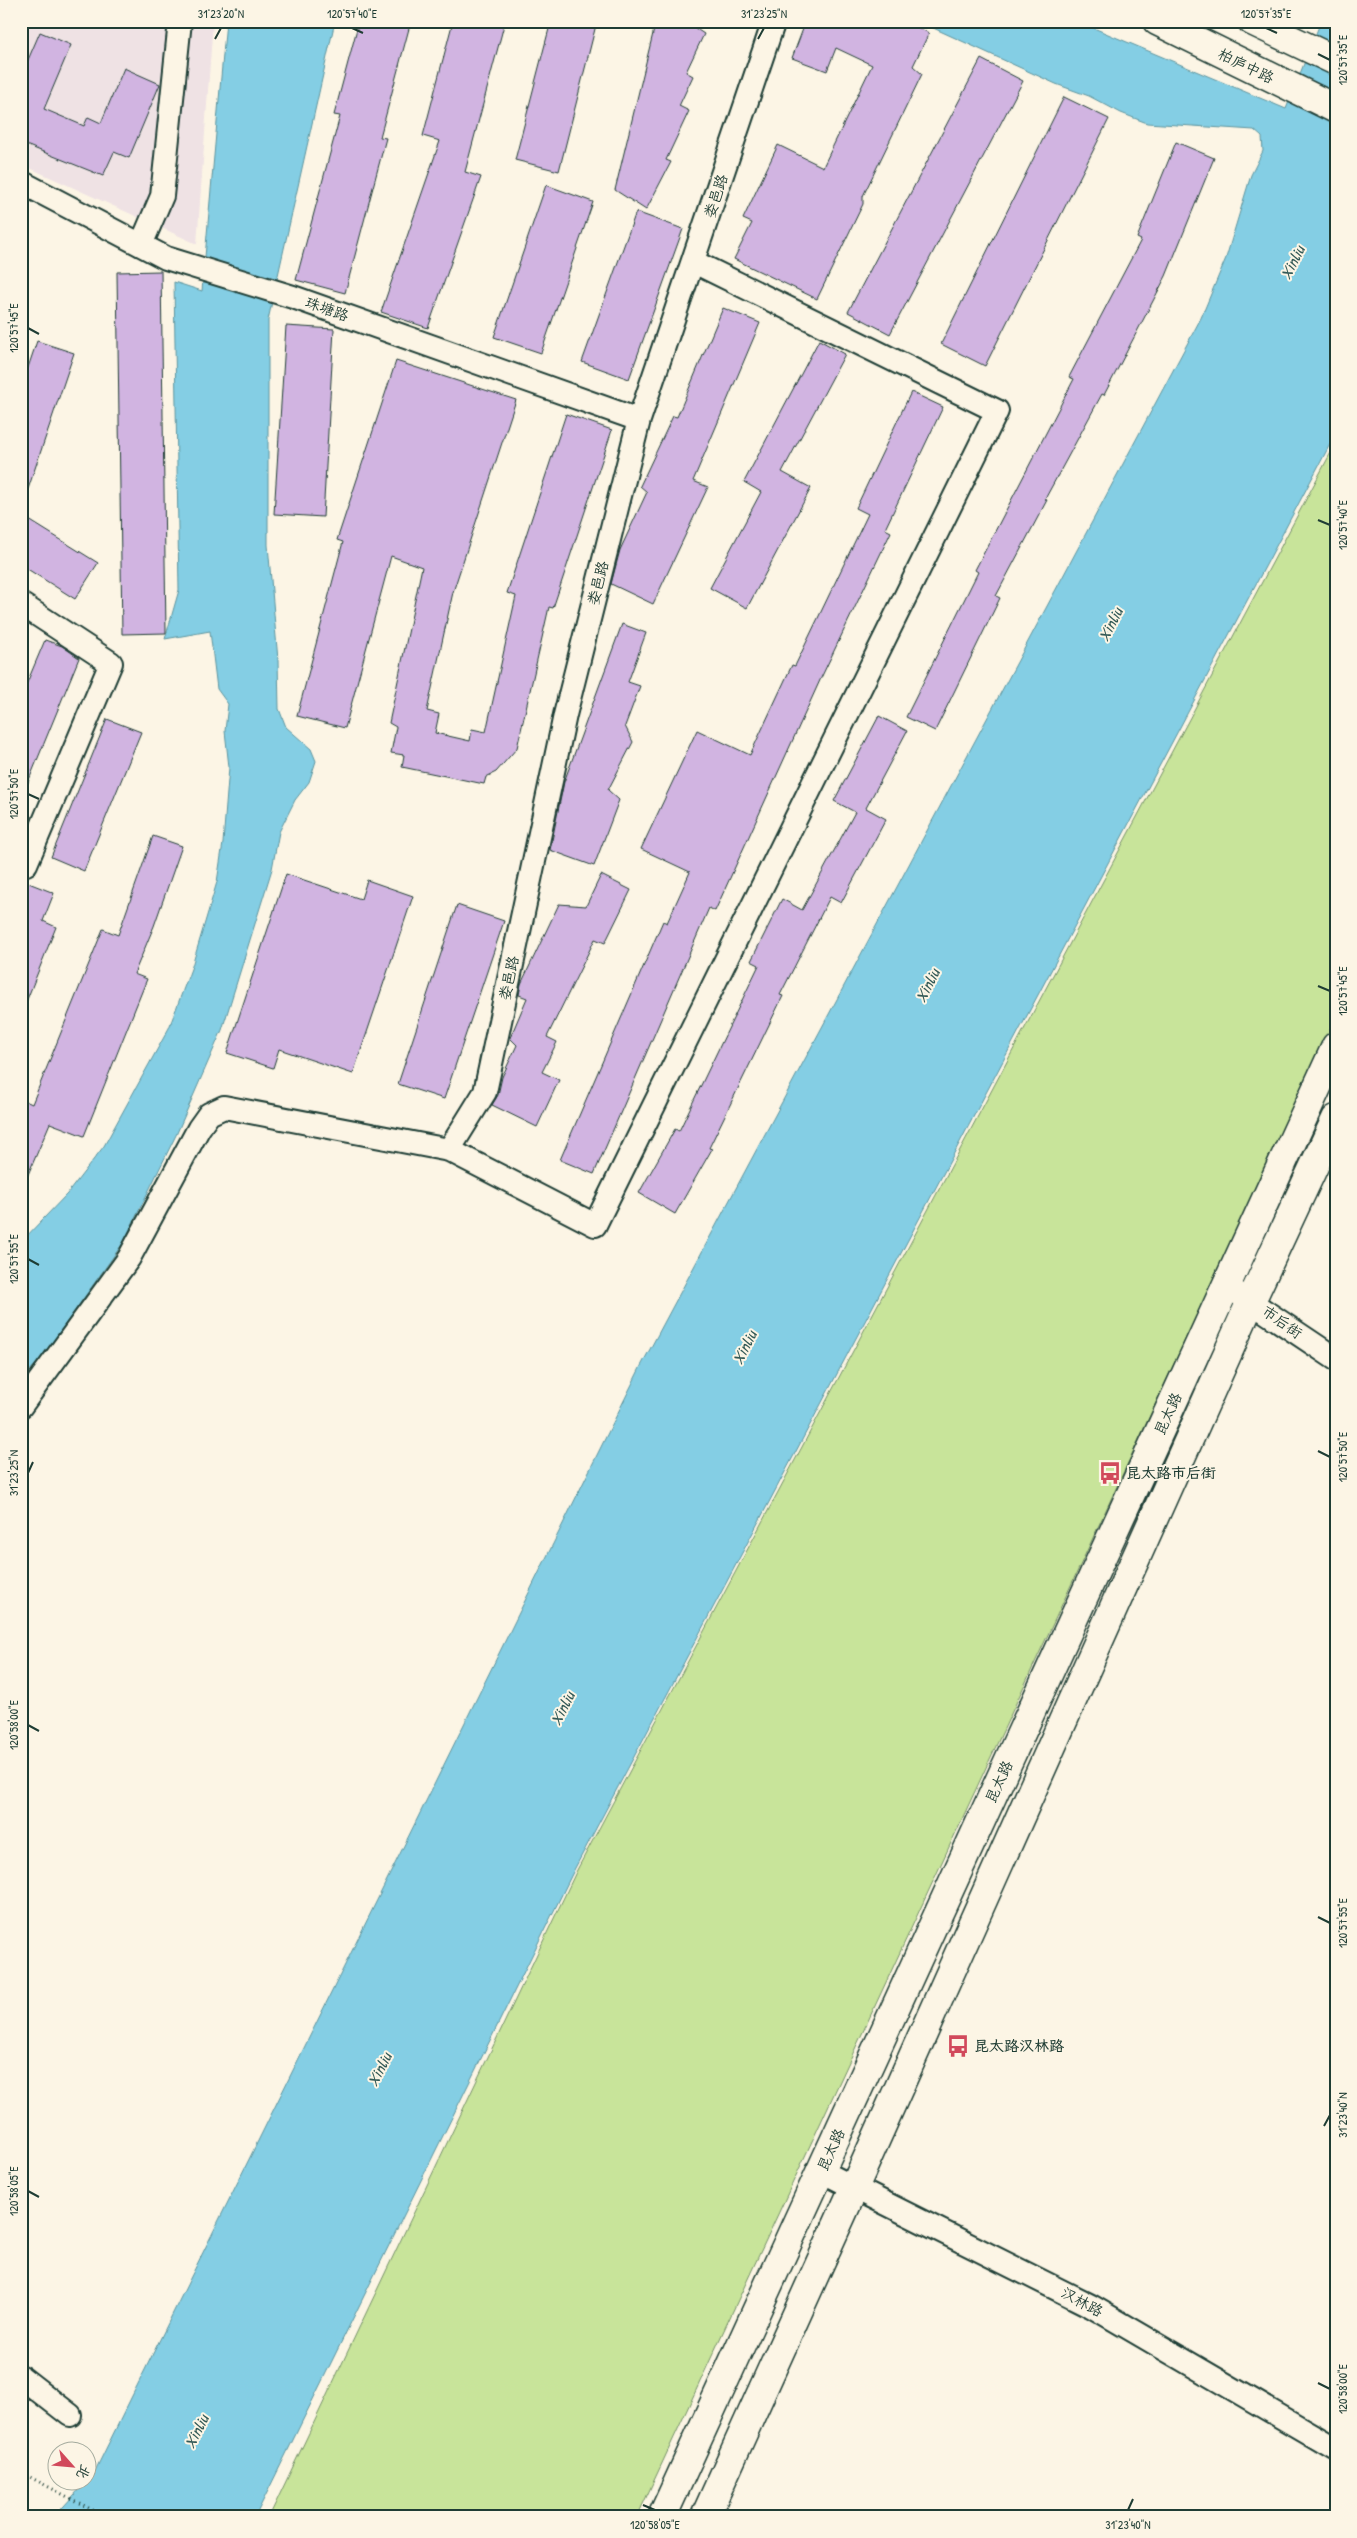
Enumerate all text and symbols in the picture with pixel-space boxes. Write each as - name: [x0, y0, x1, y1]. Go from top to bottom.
- text: 31°23'20"N: [198, 5, 244, 22]
- text: 120°57'40"E: [327, 5, 378, 22]
- text: 31°23'25"N: [741, 5, 787, 22]
- text: 120°57'35"E: [1241, 5, 1292, 22]
- text: 120°57'35"E: [1334, 34, 1351, 85]
- street label: 柏庐中路: [1215, 43, 1278, 88]
- street label: 娄邑路: [699, 171, 732, 220]
- water label: Xinliu: [1274, 240, 1310, 282]
- street label: 珠塘路: [302, 291, 352, 326]
- text: 120°57'45"E: [5, 302, 22, 353]
- text: 120°57'40"E: [1334, 499, 1351, 550]
- street label: 娄邑路: [582, 558, 613, 607]
- water label: Xinliu: [1092, 602, 1128, 644]
- text: 120°57'50"E: [5, 768, 22, 819]
- street label: 娄邑路: [494, 954, 523, 1002]
- water label: Xinliu: [909, 963, 945, 1005]
- text: 120°57'45"E: [1334, 965, 1351, 1016]
- text: 120°57'55"E: [5, 1233, 22, 1284]
- street label: 市后街: [1258, 1300, 1307, 1343]
- water label: Xinliu: [726, 1325, 762, 1367]
- street label: 昆太路: [1149, 1389, 1187, 1439]
- text: 120°57'50"E: [1334, 1431, 1351, 1482]
- text: 31°23'25"N: [5, 1450, 22, 1496]
- bus stop icon: 昆太路市后街: [1097, 1460, 1123, 1486]
- place label: 昆太路市后街: [1126, 1462, 1216, 1483]
- water label: Xinliu: [544, 1686, 580, 1728]
- text: 120°58'00"E: [5, 1699, 22, 1750]
- street label: 昆太路: [980, 1757, 1018, 1807]
- text: 120°57'55"E: [1334, 1897, 1351, 1948]
- bus stop icon: 昆太路汉林路: [945, 2033, 971, 2059]
- place label: 昆太路汉林路: [974, 2035, 1064, 2056]
- water label: Xinliu: [361, 2047, 397, 2089]
- text: 31°23'40"N: [1334, 2092, 1351, 2138]
- street label: 昆太路: [812, 2125, 850, 2175]
- text: 120°58'05"E: [5, 2165, 22, 2216]
- street label: 汉林路: [1057, 2282, 1107, 2321]
- text: 120°58'00"E: [1334, 2363, 1351, 2414]
- water label: Xinliu: [178, 2409, 214, 2451]
- north arrow: [48, 2440, 98, 2490]
- text: 北: [72, 2462, 96, 2483]
- text: 120°58'05"E: [630, 2516, 681, 2533]
- text: 31°23'40"N: [1105, 2516, 1151, 2533]

